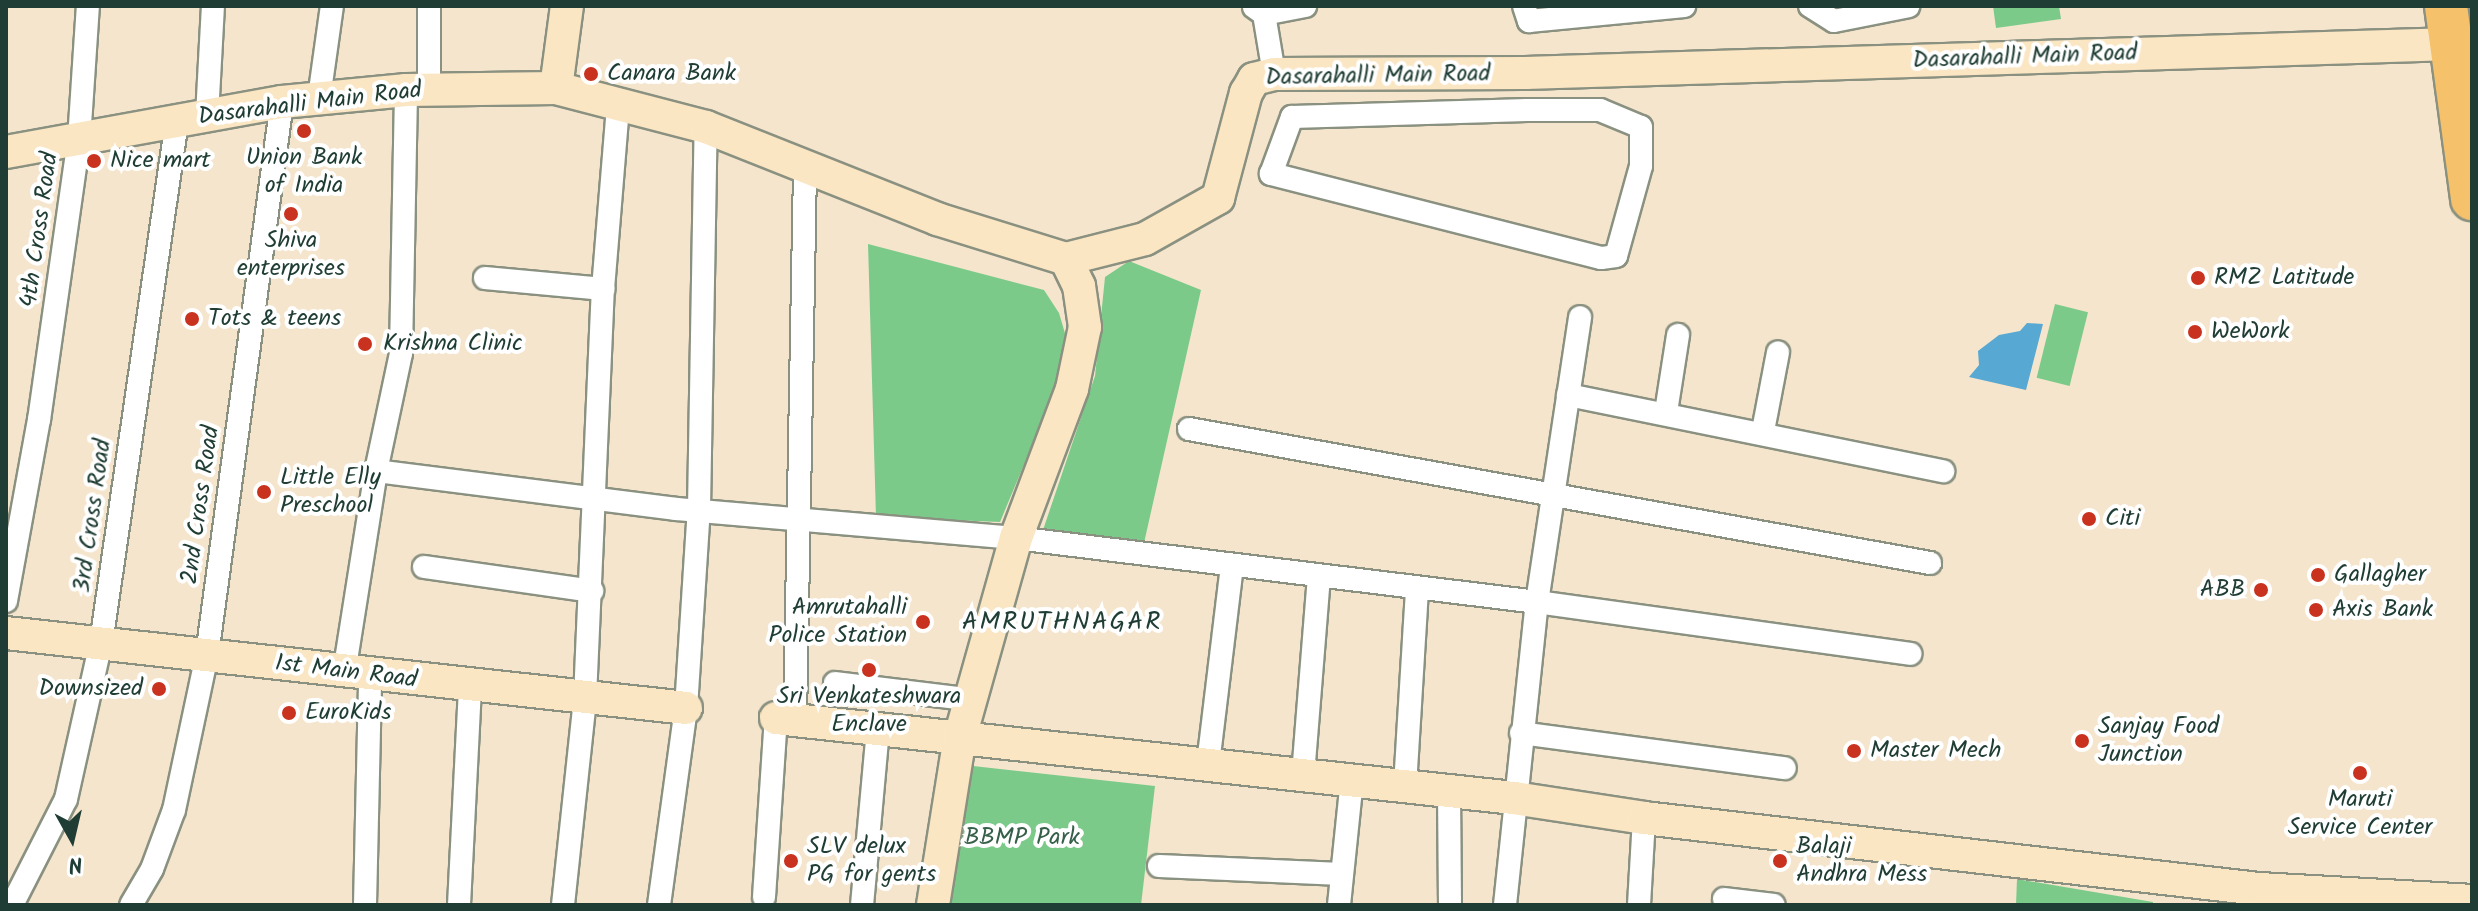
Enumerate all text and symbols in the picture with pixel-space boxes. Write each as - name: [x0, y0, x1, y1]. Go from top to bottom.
- street label: Dasarahalli Main Road: [1912, 39, 2138, 75]
- place label: Canara Bank: [607, 60, 736, 88]
- street label: Dasarahalli Main Road: [1265, 60, 1491, 92]
- marker: Canara Bank: [582, 65, 600, 83]
- street label: Dasarahalli Main Road: [197, 76, 423, 132]
- marker: Union Bank of India: [295, 122, 313, 140]
- place label: Union Bank of India: [246, 144, 362, 200]
- place label: Nice mart: [110, 147, 211, 175]
- street label: 4th Cross Road: [15, 151, 65, 309]
- marker: Nice mart: [85, 152, 103, 170]
- marker: Shiva enterprises: [282, 205, 300, 223]
- place label: Shiva enterprises: [237, 227, 345, 283]
- place label: RMZ Latitude: [2214, 264, 2354, 292]
- marker: RMZ Latitude: [2189, 269, 2207, 287]
- place label: Tots & teens: [208, 305, 341, 333]
- marker: Tots & teens: [183, 310, 201, 328]
- place label: WeWork: [2211, 318, 2289, 346]
- marker: WeWork: [2186, 323, 2204, 341]
- place label: Krishna Clinic: [383, 330, 523, 358]
- marker: Krishna Clinic: [354, 333, 376, 355]
- street label: 2nd Cross Road: [176, 424, 226, 586]
- street label: 3rd Cross Road: [68, 437, 118, 595]
- place label: Little Elly Preschool: [280, 464, 381, 520]
- marker: Little Elly Preschool: [255, 483, 273, 501]
- place label: Citi: [2105, 505, 2140, 533]
- marker: Citi: [2080, 510, 2098, 528]
- place label: Gallagher: [2334, 561, 2426, 589]
- marker: Gallagher: [2309, 566, 2327, 584]
- place label: ABB: [2200, 576, 2245, 604]
- marker: ABB: [2252, 581, 2270, 599]
- place label: Amrutahalli Police Station: [768, 594, 907, 650]
- place label: Axis Bank: [2332, 596, 2433, 624]
- marker: Axis Bank: [2307, 601, 2325, 619]
- district label: AMRUTHNAGAR: [962, 607, 1162, 639]
- marker: Amrutahalli Police Station: [914, 613, 932, 631]
- street label: 1st Main Road: [273, 649, 419, 695]
- marker: Sri Venkateshwara Enclave: [860, 661, 878, 679]
- place label: Downsized: [38, 675, 143, 703]
- marker: Downsized: [150, 680, 168, 698]
- place label: Sri Venkateshwara Enclave: [777, 683, 961, 739]
- place label: EuroKids: [305, 699, 391, 727]
- marker: EuroKids: [280, 704, 298, 722]
- place label: Sanjay Food Junction: [2098, 713, 2219, 769]
- marker: Sanjay Food Junction: [2073, 732, 2091, 750]
- place label: Master Mech: [1870, 737, 2001, 765]
- marker: Master Mech: [1845, 742, 1863, 760]
- marker: Maruti Service Center: [2351, 764, 2369, 782]
- place label: Maruti Service Center: [2288, 786, 2432, 842]
- north arrow: [32, 799, 112, 879]
- park label: BBMP Park: [964, 824, 1080, 852]
- place label: SLV delux PG for gents: [807, 833, 936, 889]
- place label: Balaji Andhra Mess: [1796, 833, 1927, 889]
- text: N: [66, 845, 85, 882]
- marker: SLV delux PG for gents: [782, 852, 800, 870]
- marker: Balaji Andhra Mess: [1771, 852, 1789, 870]

